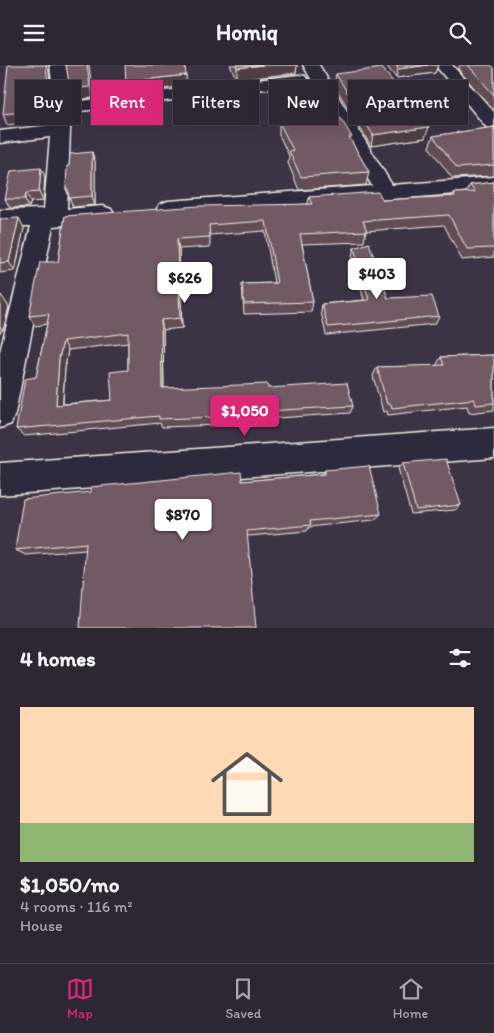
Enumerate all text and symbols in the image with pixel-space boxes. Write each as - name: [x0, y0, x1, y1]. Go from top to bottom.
- icon: menu: [20, 19, 48, 47]
- text: Homiq: [216, 19, 278, 46]
- icon: search: [446, 19, 474, 47]
- chip: Buy: [15, 80, 81, 125]
- chip: Rent: [91, 80, 163, 125]
- chip: Filters: [173, 80, 259, 125]
- chip: New: [269, 80, 338, 125]
- chip: Apartment: [348, 80, 468, 125]
- pin: $403: [347, 257, 407, 300]
- pin: $626: [155, 261, 215, 304]
- text: $403: [359, 264, 395, 283]
- text: $626: [168, 268, 202, 287]
- pin: $1,050: [204, 395, 286, 437]
- text: $1,050: [221, 401, 269, 420]
- pin: $870: [153, 499, 213, 541]
- text: $870: [166, 505, 200, 524]
- icon: filters: [446, 644, 474, 672]
- text: 4 homes: [20, 646, 96, 671]
- icon: home: [202, 739, 292, 829]
- text: $1,050/mo: [20, 872, 119, 897]
- text: 4 rooms · 116 m²: [20, 897, 132, 916]
- text: House: [20, 916, 63, 935]
- tab: Map: [66, 975, 94, 1022]
- tab: Saved: [225, 975, 261, 1022]
- tab: Home: [393, 975, 428, 1022]

